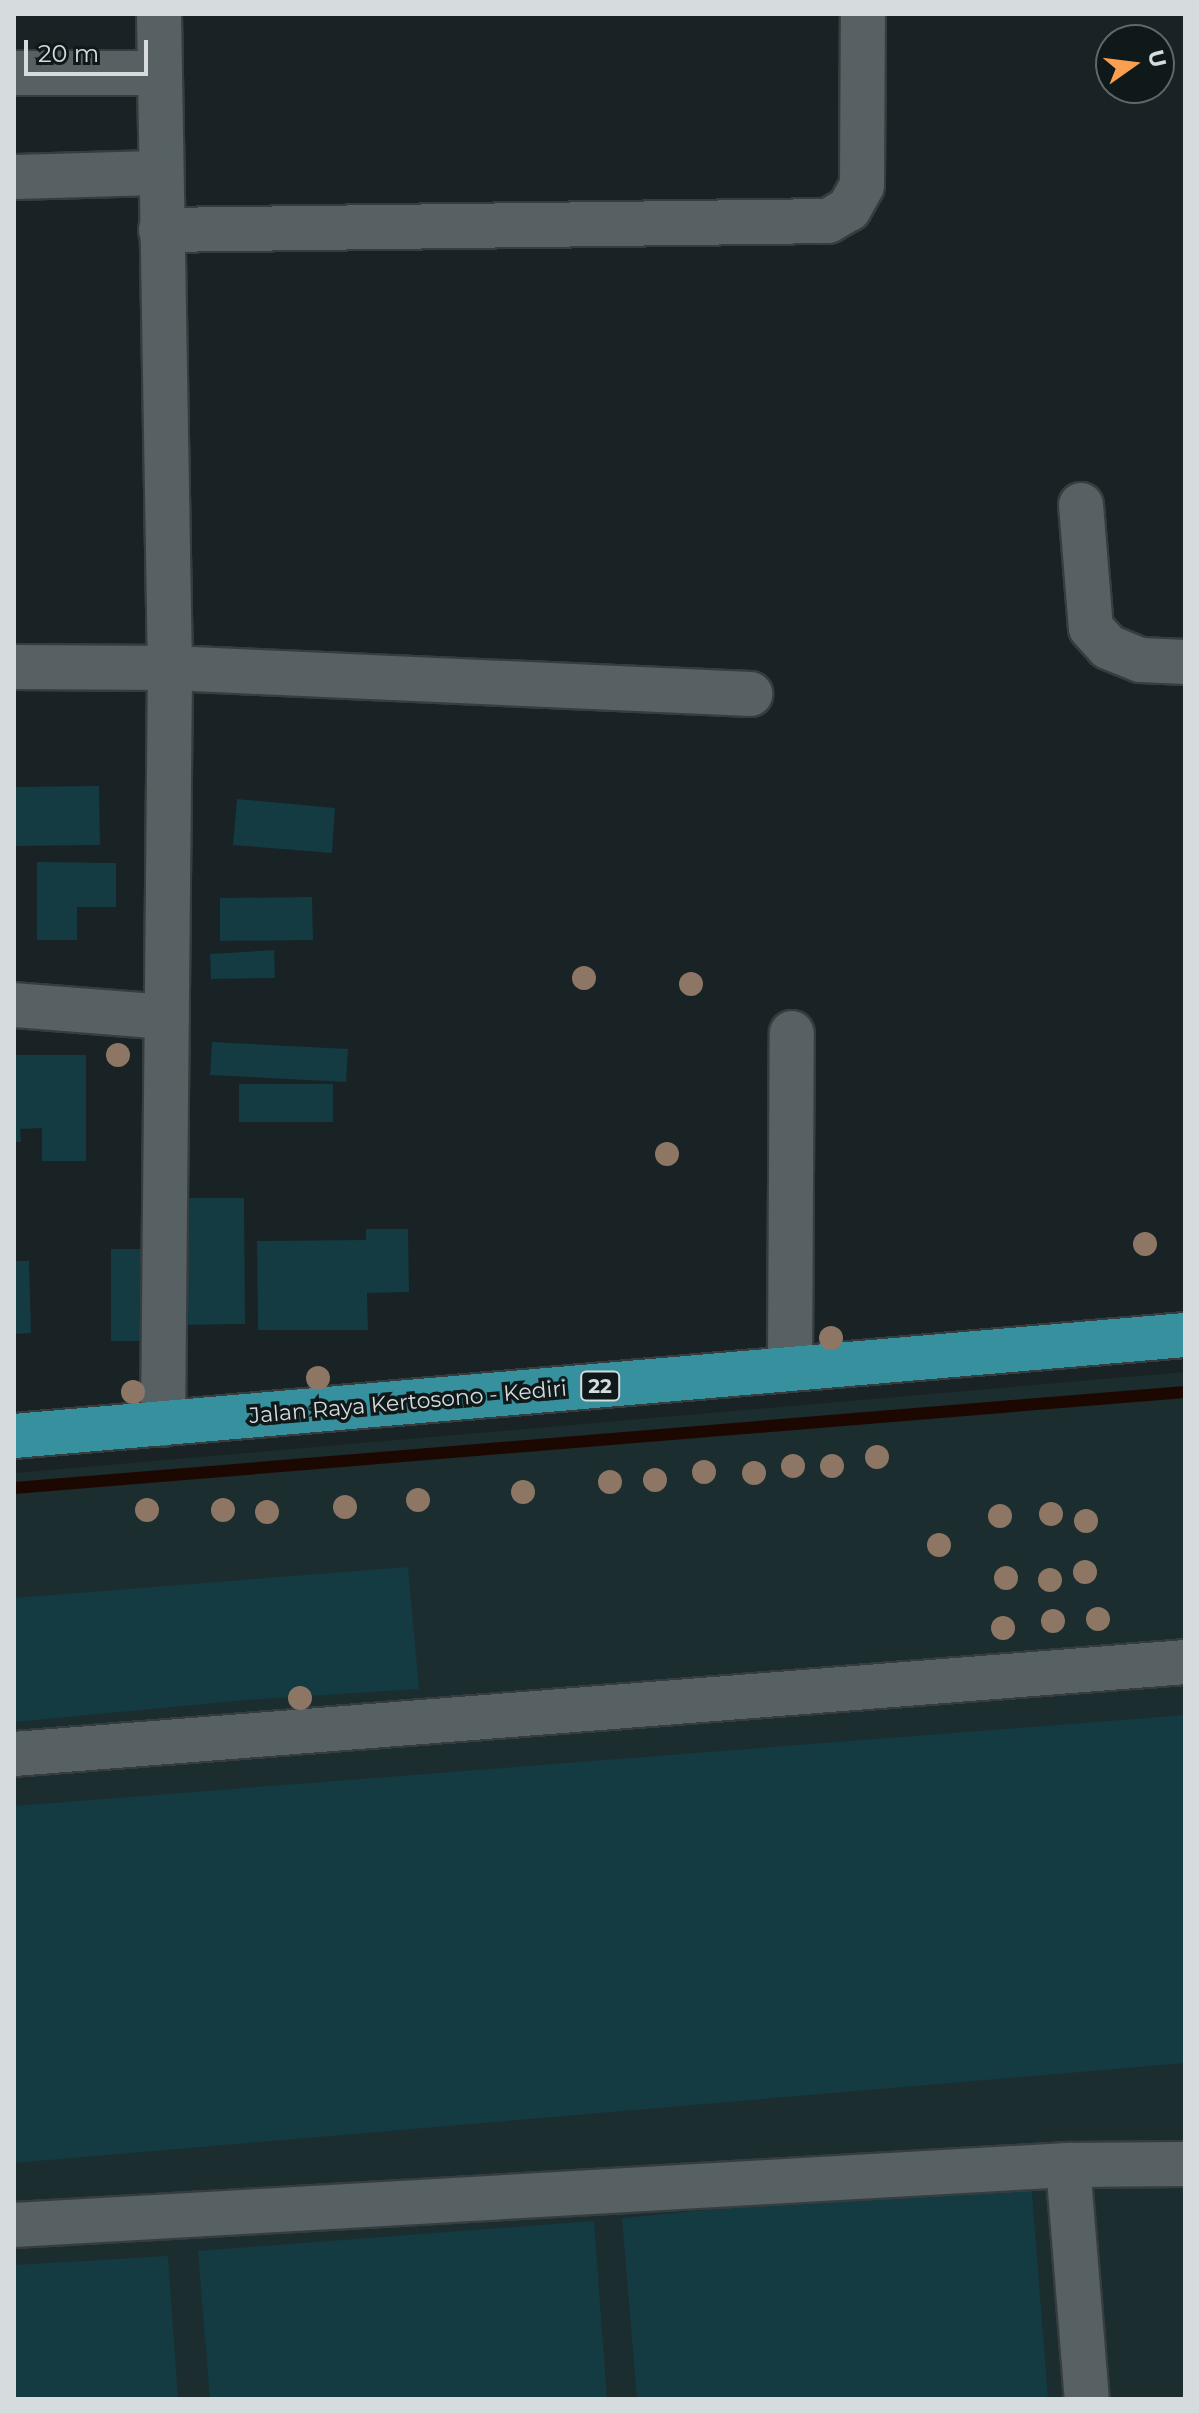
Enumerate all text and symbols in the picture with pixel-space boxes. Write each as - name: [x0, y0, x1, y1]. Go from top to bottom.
- scale bar: [28, 24, 152, 74]
- north arrow: [1095, 24, 1175, 104]
- text: 20 m: [38, 39, 99, 68]
- text: U: [1142, 47, 1172, 70]
- road number: 22: [580, 1370, 620, 1402]
- street label: Jalan Raya Kertosono - Kediri: [248, 1375, 568, 1429]

